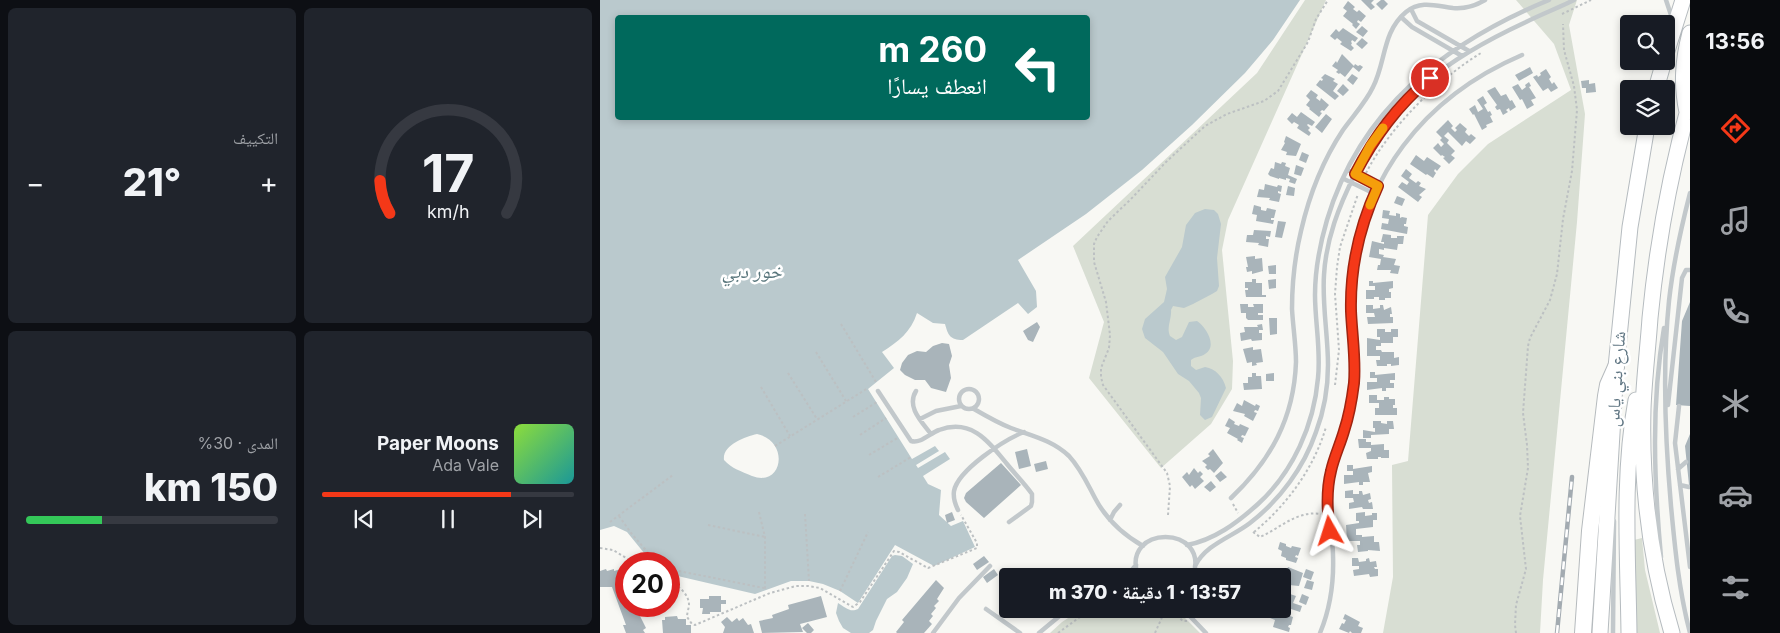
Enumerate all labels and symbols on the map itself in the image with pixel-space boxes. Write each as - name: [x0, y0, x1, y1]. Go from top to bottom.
- pin: [1409, 57, 1451, 99]
- water label: خور دبي: [722, 260, 783, 287]
- street label: شارع بني ياس: [1602, 330, 1634, 428]
- position arrow: [1303, 504, 1355, 556]
- speed limit sign: 20: [615, 552, 680, 617]

